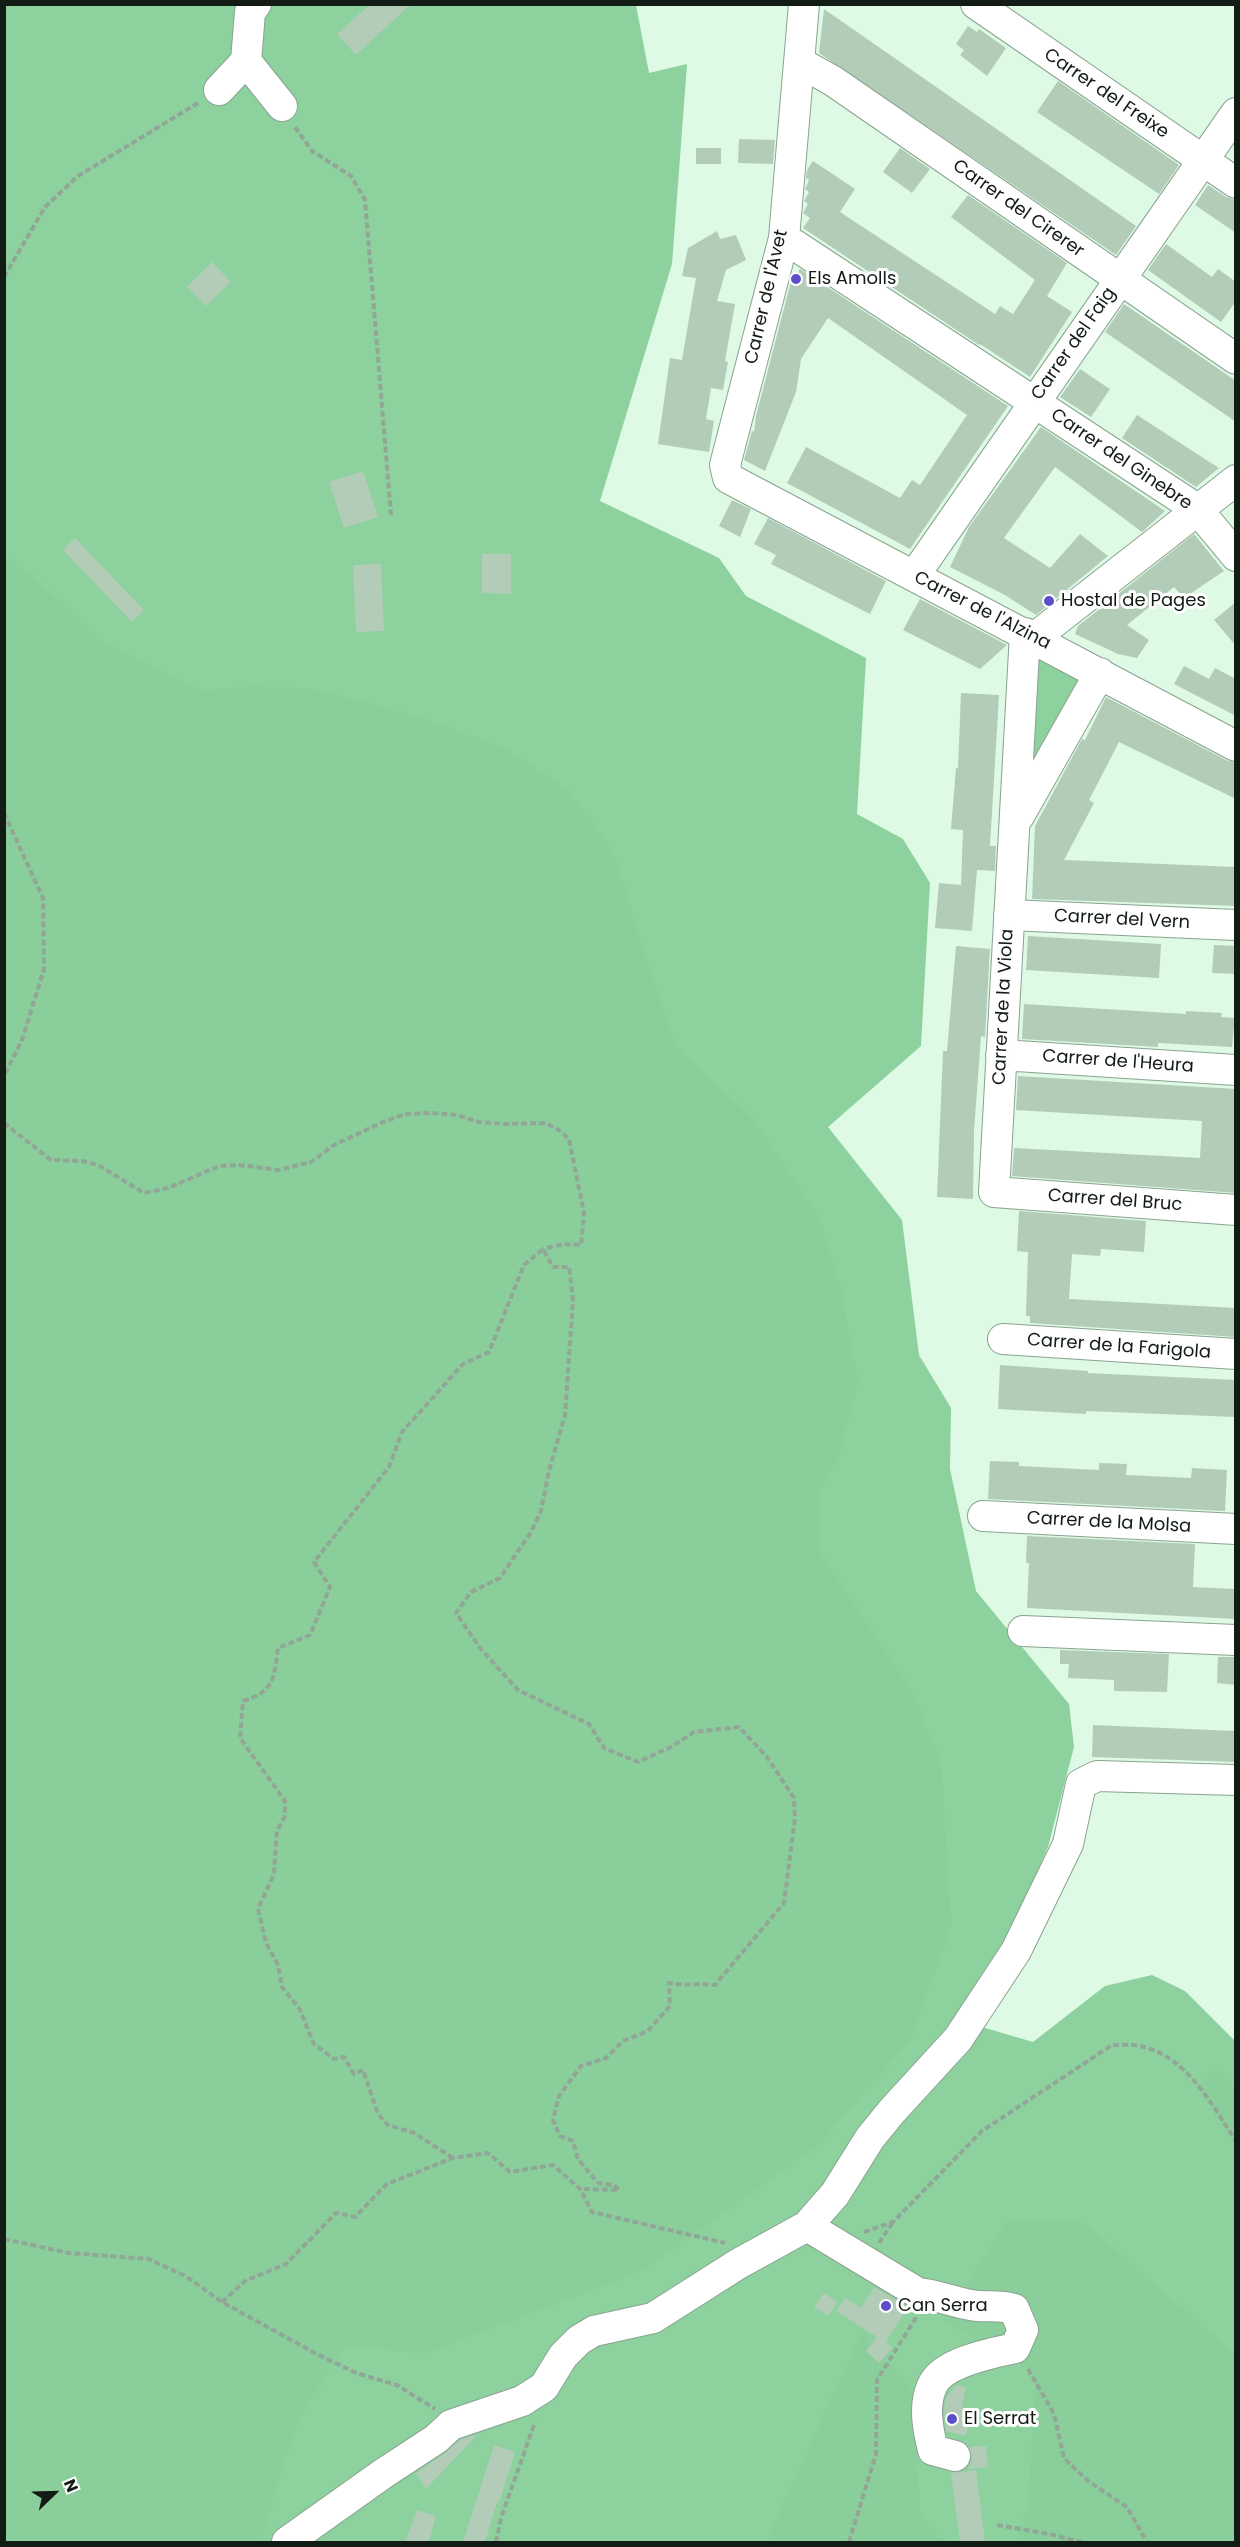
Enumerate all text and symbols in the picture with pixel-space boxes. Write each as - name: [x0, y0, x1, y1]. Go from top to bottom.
- street label: Carrer del Freixe: [1039, 44, 1173, 144]
- street label: Carrer del Cirerer: [948, 156, 1088, 262]
- street label: Carrer de l'Avet: [741, 228, 793, 366]
- place label: Els Amolls: [808, 268, 896, 290]
- marker: Els Amolls: [789, 272, 803, 286]
- street label: Carrer del Faig: [1027, 284, 1121, 404]
- street label: Carrer del Ginebre: [1046, 405, 1196, 515]
- street label: Carrer de l'Alzina: [910, 567, 1054, 655]
- place label: Hostal de Pages: [1061, 590, 1206, 612]
- marker: Hostal de Pages: [1042, 594, 1056, 608]
- street label: Carrer del Vern: [1053, 906, 1191, 934]
- street label: Carrer de la Viola: [989, 928, 1019, 1086]
- street label: Carrer de l'Heura: [1042, 1046, 1194, 1078]
- street label: Carrer del Bruc: [1047, 1186, 1183, 1216]
- street label: Carrer de la Farigola: [1026, 1330, 1212, 1364]
- street label: Carrer de la Molsa: [1026, 1508, 1192, 1538]
- place label: Can Serra: [898, 2295, 988, 2317]
- marker: Can Serra: [879, 2299, 893, 2313]
- place label: El Serrat: [964, 2408, 1036, 2430]
- marker: El Serrat: [945, 2412, 959, 2426]
- north arrow: [24, 2463, 84, 2523]
- text: N: [58, 2476, 84, 2496]

